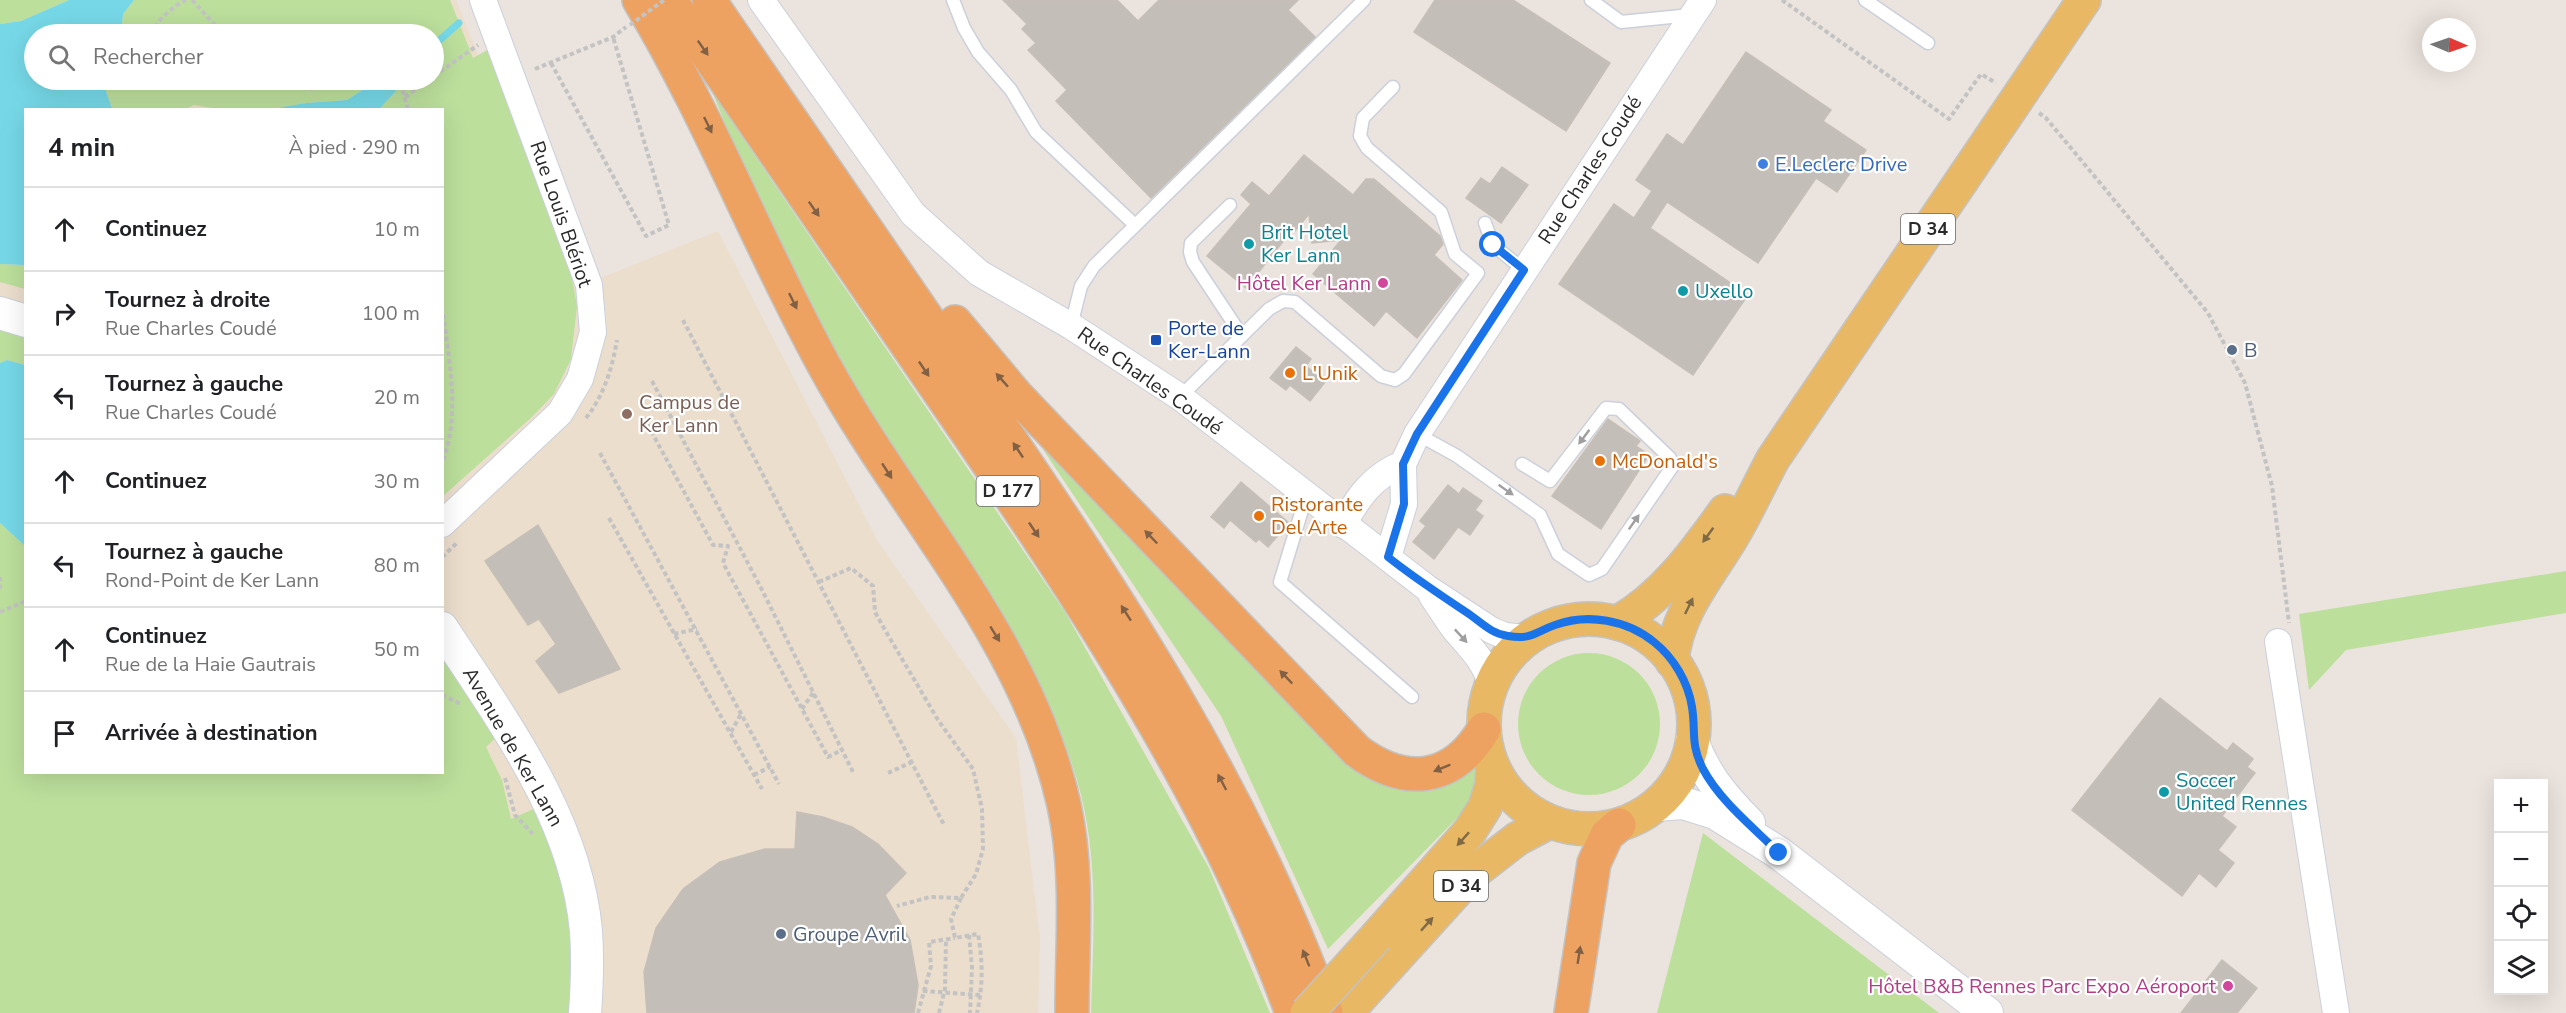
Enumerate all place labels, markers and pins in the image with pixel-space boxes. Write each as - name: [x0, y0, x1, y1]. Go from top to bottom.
- place label: E.Leclerc Drive: [1775, 151, 1907, 178]
- marker: E.Leclerc Drive: [1756, 157, 1770, 171]
- place label: Brit Hotel Ker Lann: [1261, 219, 1348, 269]
- marker: Brit Hotel Ker Lann: [1242, 237, 1256, 251]
- place label: Hôtel Ker Lann: [1237, 270, 1371, 297]
- marker: Hôtel Ker Lann: [1376, 276, 1390, 290]
- place label: Uxello: [1695, 278, 1753, 305]
- marker: Uxello: [1676, 284, 1690, 298]
- place label: Porte de Ker-Lann: [1168, 315, 1250, 365]
- marker: Porte de Ker-Lann: [1149, 333, 1163, 347]
- place label: B: [2244, 337, 2258, 364]
- marker: B: [2225, 343, 2239, 357]
- place label: L'Unik: [1302, 360, 1359, 387]
- marker: L'Unik: [1283, 366, 1297, 380]
- place label: Campus de Ker Lann: [639, 389, 740, 439]
- marker: Campus de Ker Lann: [620, 407, 634, 421]
- place label: McDonald's: [1612, 448, 1718, 475]
- marker: McDonald's: [1593, 454, 1607, 468]
- place label: Ristorante Del Arte: [1271, 491, 1363, 541]
- marker: Ristorante Del Arte: [1252, 509, 1266, 523]
- place label: Soccer United Rennes: [2176, 767, 2308, 817]
- marker: Soccer United Rennes: [2157, 785, 2171, 799]
- place label: Groupe Avril: [793, 921, 906, 948]
- marker: Groupe Avril: [774, 927, 788, 941]
- place label: Hôtel B&B Rennes Parc Expo Aéroport: [1868, 973, 2217, 1000]
- marker: Hôtel B&B Rennes Parc Expo Aéroport: [2221, 979, 2235, 993]

